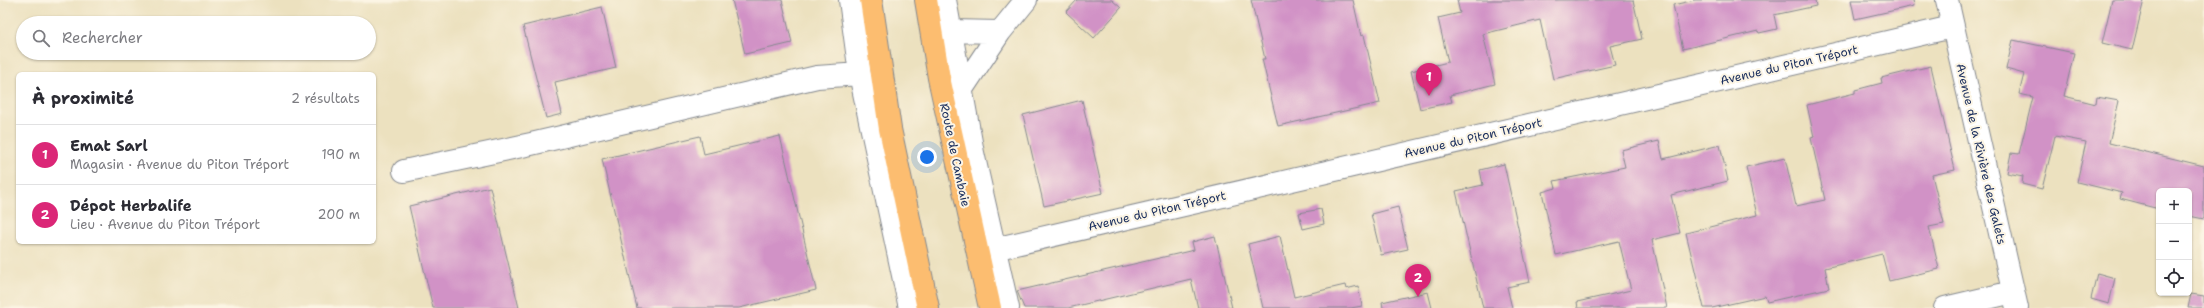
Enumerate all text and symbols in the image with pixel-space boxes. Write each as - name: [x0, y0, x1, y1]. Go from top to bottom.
- search box: [16, 16, 376, 60]
- icon: search: [30, 27, 52, 49]
- text: Rechercher: [62, 28, 143, 48]
- street label: Avenue du Piton Tréport: [1718, 41, 1860, 89]
- street label: Avenue de la Rivière des Galets: [1952, 62, 2010, 246]
- pin: 1: [1416, 63, 1442, 96]
- text: À proximité: [32, 87, 134, 109]
- text: 2 résultats: [291, 90, 360, 107]
- street label: Route de Cambaie: [936, 102, 974, 209]
- street label: Avenue du Piton Tréport: [1402, 114, 1544, 162]
- text: Emat Sarl: [70, 136, 148, 156]
- text: 1: [42, 146, 48, 163]
- text: 190 m: [321, 146, 360, 163]
- your location: [917, 147, 937, 167]
- text: Magasin · Avenue du Piton Tréport: [70, 156, 289, 173]
- street label: Avenue du Piton Tréport: [1086, 187, 1228, 235]
- map controls: [2156, 188, 2192, 296]
- button: +: [2156, 188, 2192, 224]
- text: Dépot Herbalife: [70, 196, 192, 216]
- text: 2: [40, 206, 50, 223]
- text: 200 m: [318, 206, 360, 223]
- text: Lieu · Avenue du Piton Tréport: [70, 216, 260, 233]
- button: −: [2156, 224, 2192, 260]
- button: locate: [2156, 260, 2192, 296]
- pin: 2: [1405, 264, 1431, 297]

